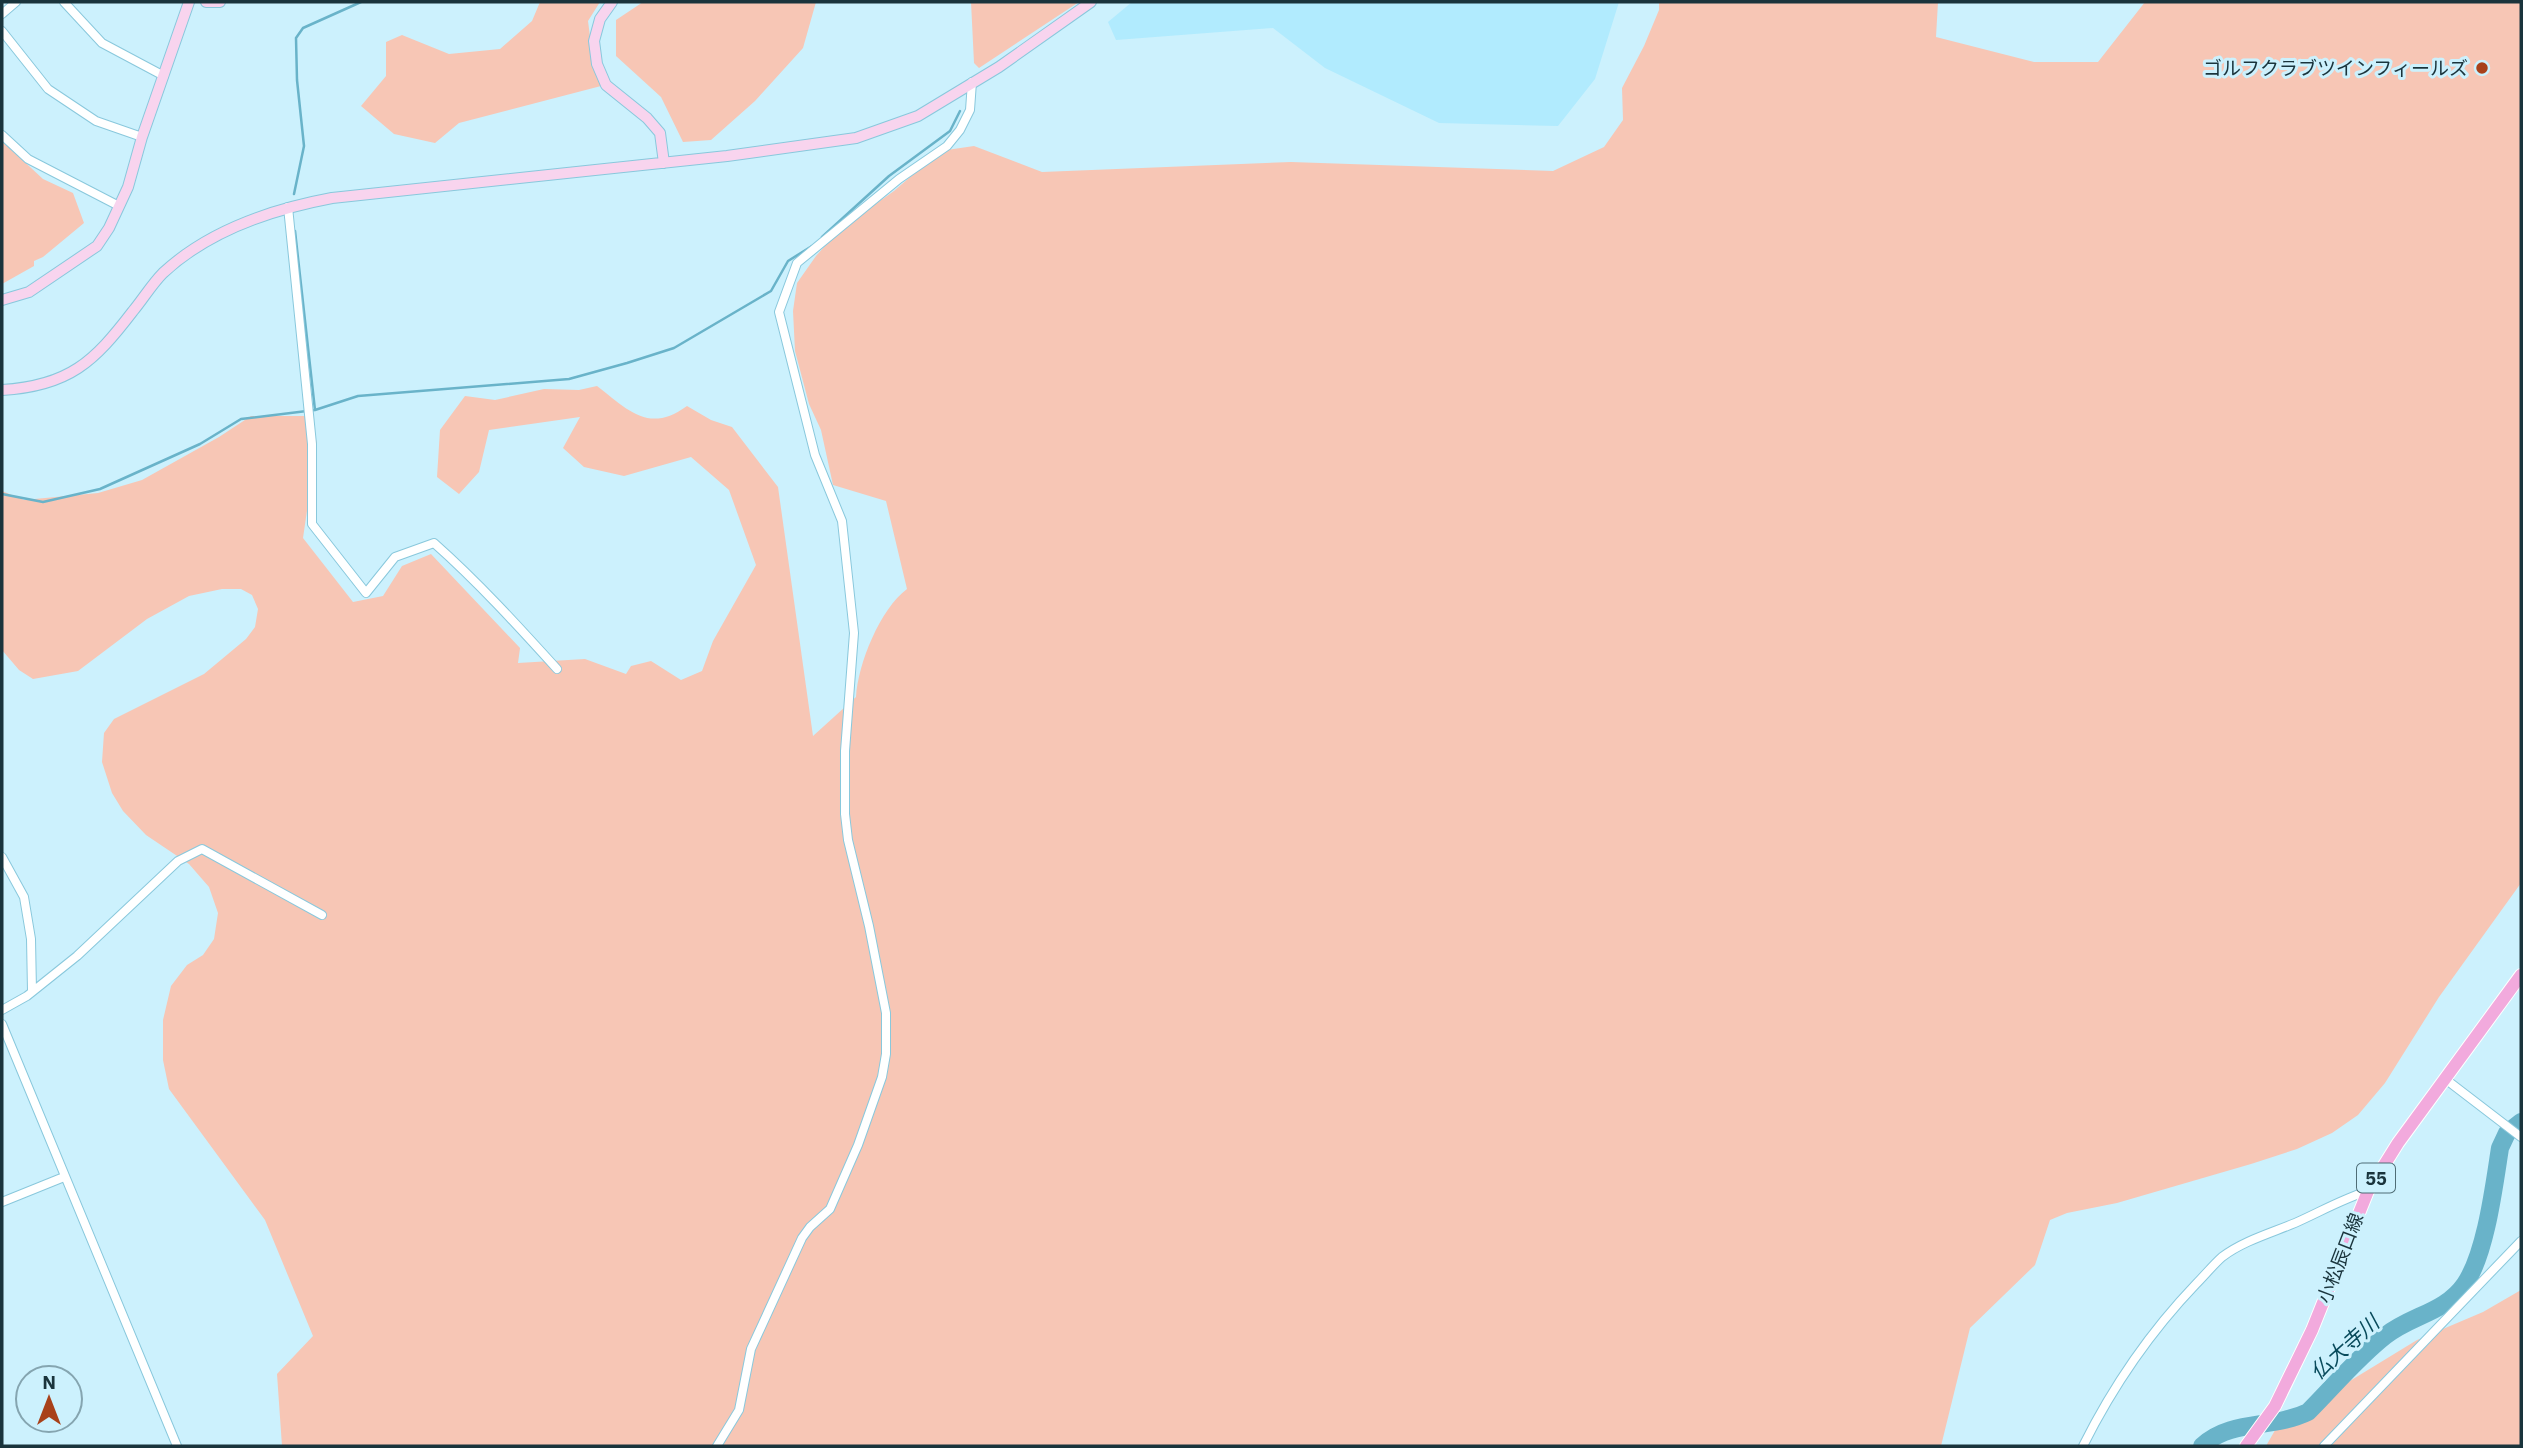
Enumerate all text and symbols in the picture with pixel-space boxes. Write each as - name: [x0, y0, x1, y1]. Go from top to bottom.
- place label: ゴルフクラブツインフィールズ: [2203, 56, 2468, 80]
- marker: ゴルフクラブツインフィールズ: [2474, 60, 2490, 76]
- road number: 55: [2357, 1163, 2395, 1192]
- street label: 小松辰口線: [2312, 1209, 2368, 1307]
- water label: 仏大寺川: [2303, 1307, 2386, 1386]
- north arrow: [14, 1364, 84, 1434]
- text: N: [42, 1370, 56, 1394]

